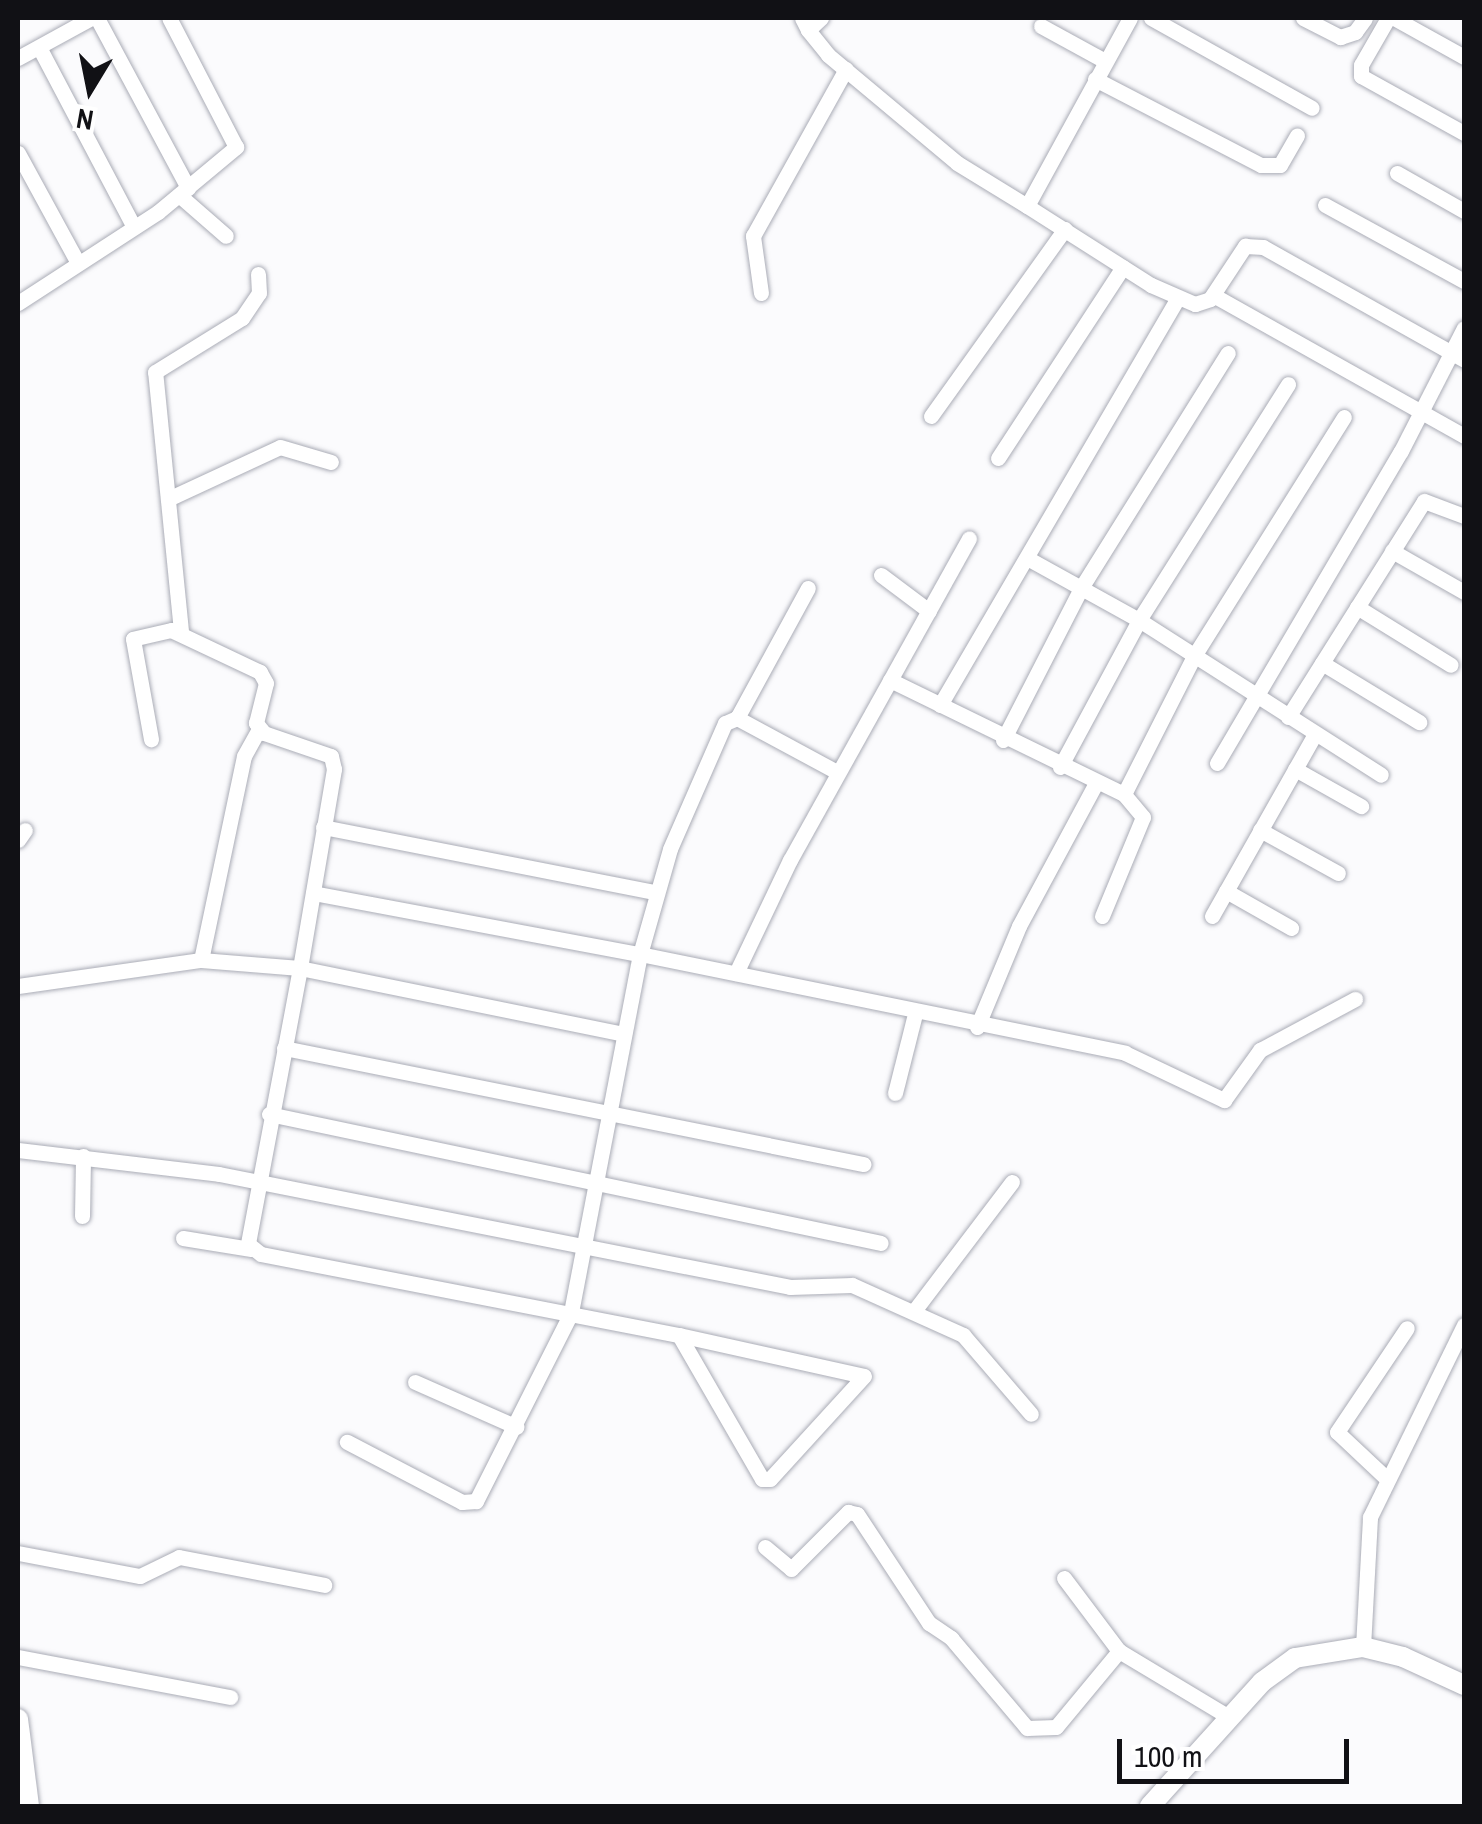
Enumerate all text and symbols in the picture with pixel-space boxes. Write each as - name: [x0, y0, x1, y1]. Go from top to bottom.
- north arrow: [40, 40, 140, 140]
- text: N: [73, 99, 96, 140]
- scale bar: [1122, 1719, 1354, 1781]
- text: 100 m: [1134, 1736, 1202, 1776]

